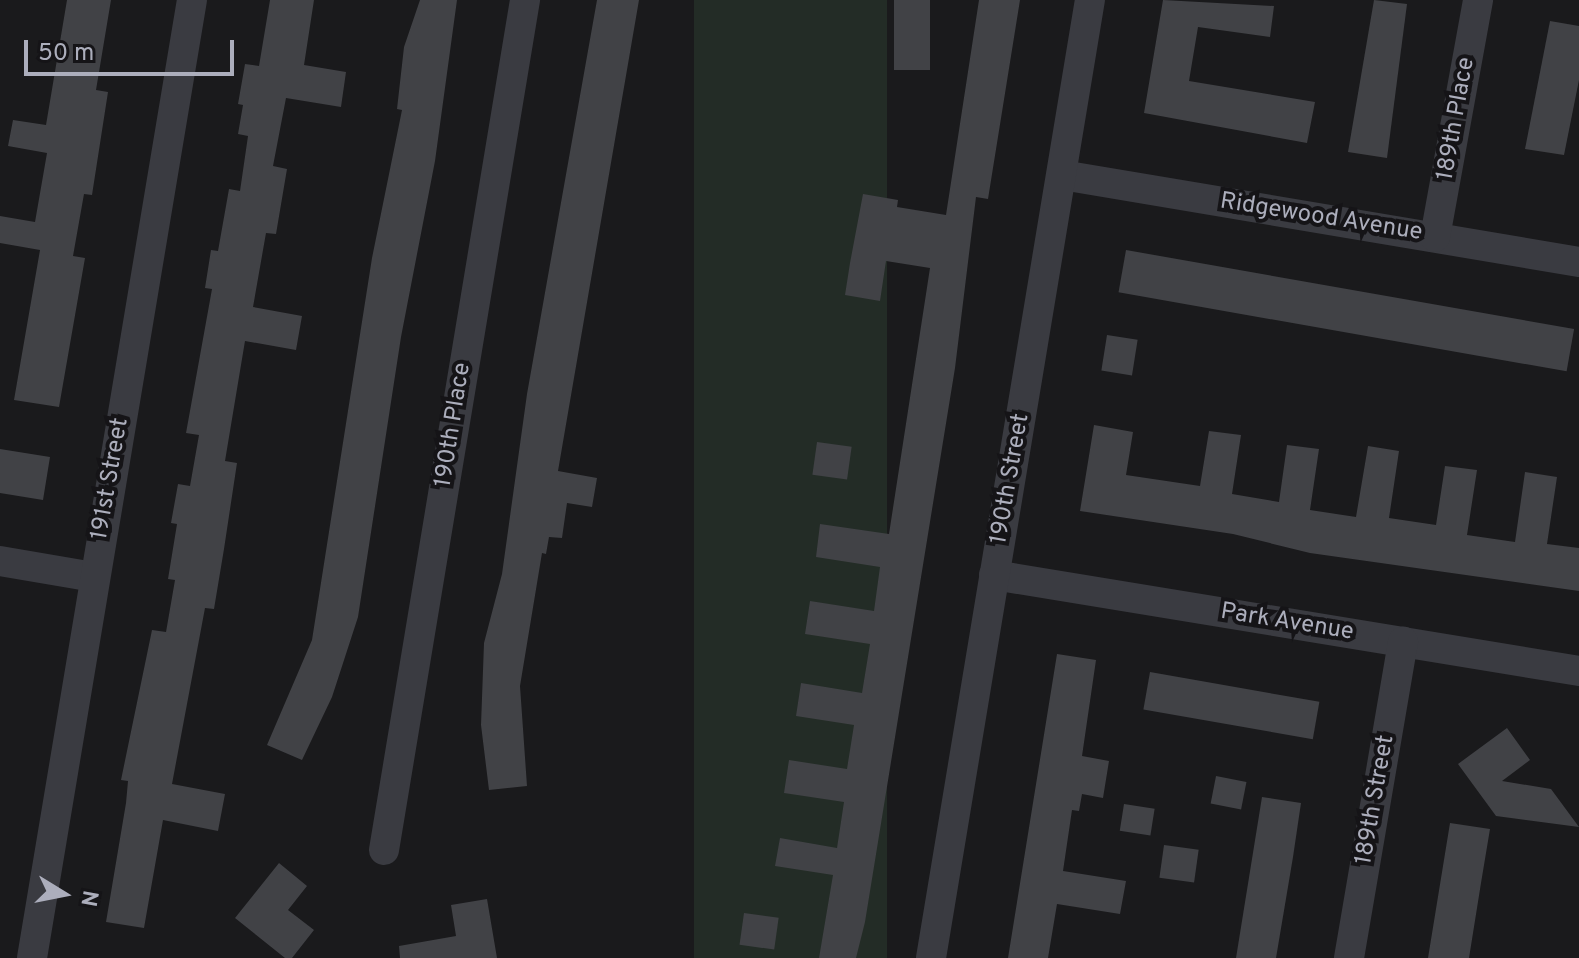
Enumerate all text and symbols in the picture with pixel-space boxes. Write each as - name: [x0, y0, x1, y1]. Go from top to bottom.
- scale bar: [28, 24, 238, 74]
- text: 50 m: [38, 39, 94, 69]
- street label: 189th Place: [1432, 55, 1482, 183]
- street label: Ridgewood Avenue: [1217, 188, 1425, 248]
- street label: 190th Place: [430, 361, 478, 489]
- street label: 190th Street: [985, 411, 1037, 547]
- street label: 191st Street: [86, 416, 136, 542]
- street label: Park Avenue: [1218, 598, 1356, 648]
- street label: 189th Street: [1350, 733, 1402, 867]
- north arrow: [24, 854, 104, 934]
- text: N: [73, 888, 103, 908]

